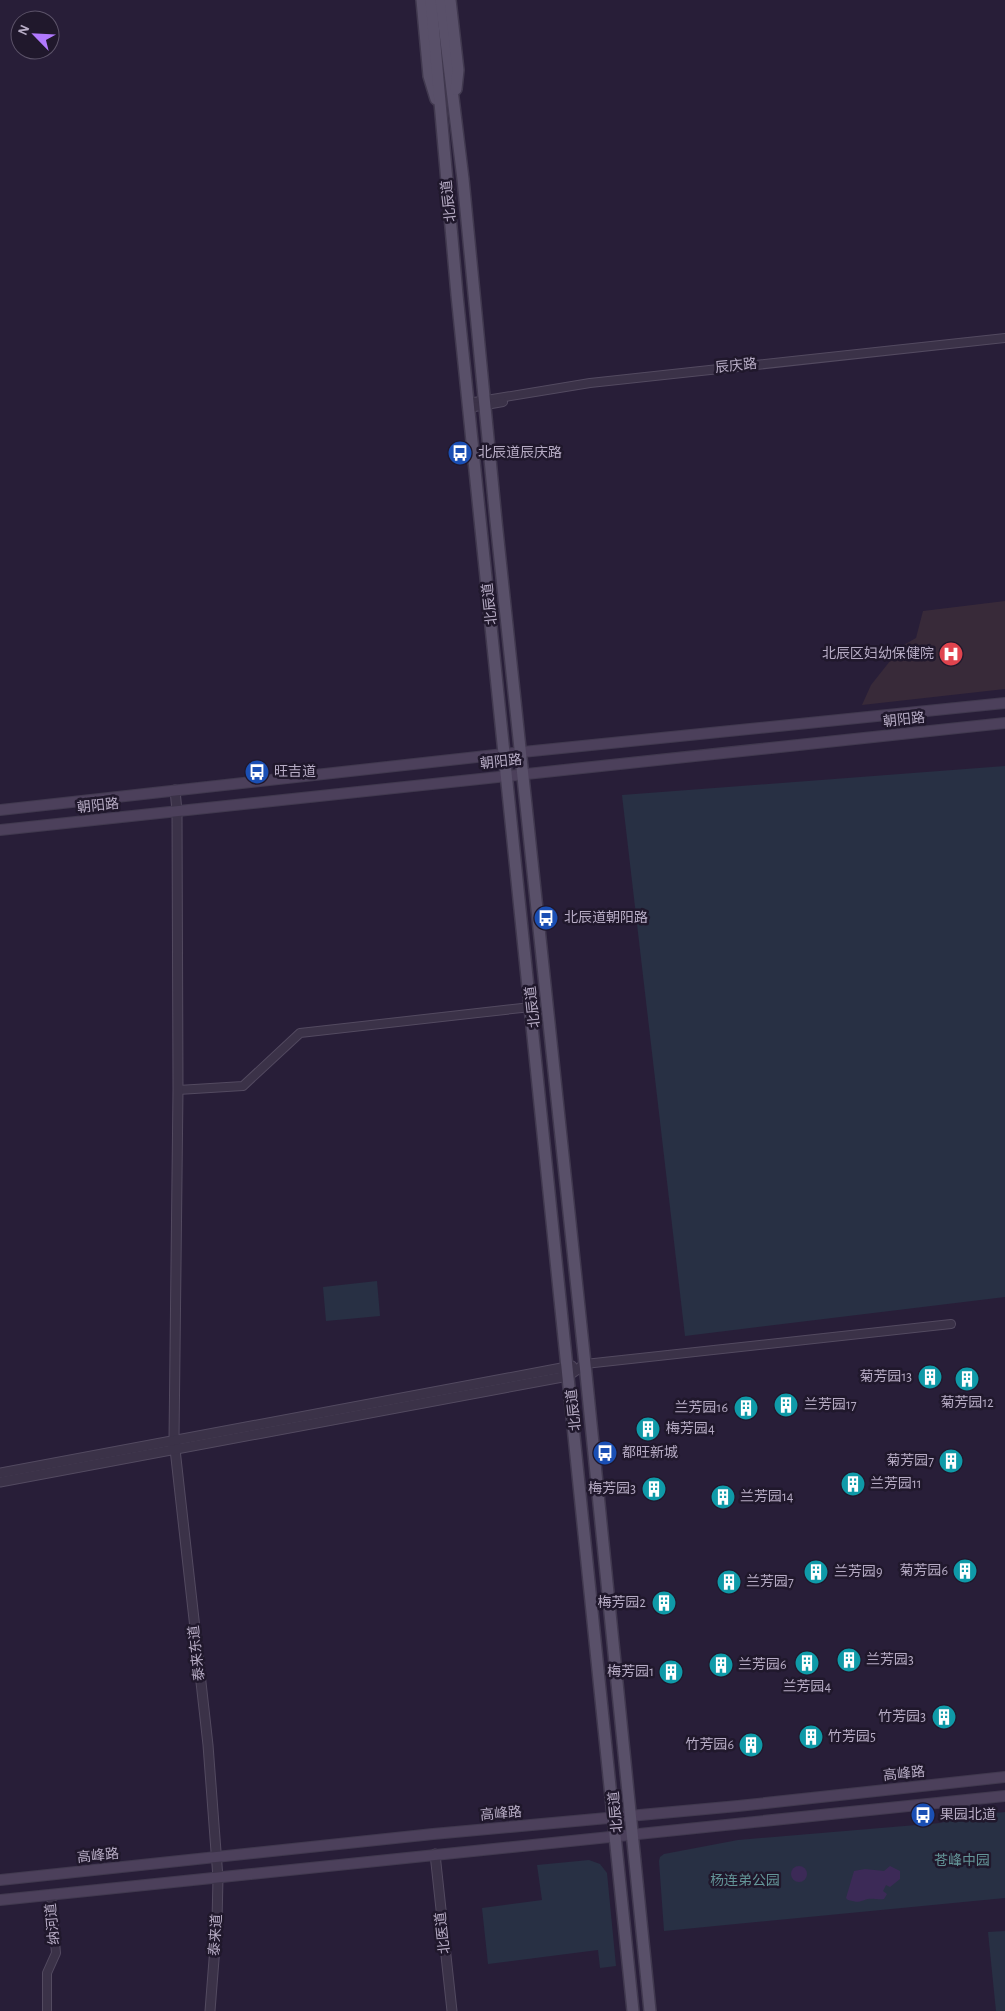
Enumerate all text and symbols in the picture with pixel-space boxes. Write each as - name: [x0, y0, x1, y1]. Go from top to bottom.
- north arrow: [10, 10, 60, 60]
- text: N: [16, 23, 32, 37]
- street label: 北辰道: [438, 179, 458, 223]
- street label: 辰庆路: [714, 356, 758, 375]
- bus stop icon: 北辰道辰庆路: [447, 440, 473, 466]
- place label: 北辰道辰庆路: [478, 444, 562, 460]
- street label: 北辰道: [479, 582, 499, 626]
- hospital icon: 北辰区妇幼保健院: [938, 641, 964, 667]
- place label: 北辰区妇幼保健院: [822, 645, 934, 661]
- street label: 朝阳路: [882, 710, 926, 729]
- street label: 朝阳路: [479, 752, 523, 771]
- bus stop icon: 旺吉道: [244, 759, 270, 785]
- place label: 旺吉道: [274, 764, 316, 779]
- street label: 朝阳路: [76, 796, 120, 815]
- bus stop icon: 北辰道朝阳路: [533, 905, 559, 931]
- place label: 北辰道朝阳路: [564, 909, 648, 925]
- street label: 北辰道: [522, 985, 542, 1029]
- building icon: 菊芳园13: [917, 1364, 943, 1390]
- building icon: 菊芳园12: [954, 1366, 980, 1392]
- place label: 菊芳园13: [859, 1369, 912, 1384]
- street label: 北辰道: [563, 1388, 583, 1432]
- building icon: 兰芳园17: [773, 1392, 799, 1418]
- building icon: 兰芳园16: [733, 1395, 759, 1421]
- place label: 菊芳园12: [940, 1395, 994, 1410]
- place label: 兰芳园17: [804, 1397, 857, 1412]
- place label: 兰芳园16: [675, 1400, 728, 1415]
- building icon: 梅芳园4: [635, 1416, 661, 1442]
- place label: 梅芳园4: [666, 1421, 715, 1436]
- bus stop icon: 都旺新城: [592, 1440, 618, 1466]
- place label: 都旺新城: [622, 1445, 678, 1460]
- building icon: 菊芳园7: [938, 1448, 964, 1474]
- place label: 菊芳园7: [886, 1453, 934, 1468]
- building icon: 兰芳园11: [840, 1471, 866, 1497]
- building icon: 梅芳园3: [641, 1476, 667, 1502]
- place label: 兰芳园11: [870, 1476, 922, 1491]
- place label: 梅芳园3: [588, 1481, 636, 1496]
- building icon: 兰芳园14: [710, 1484, 736, 1510]
- place label: 兰芳园14: [740, 1489, 794, 1504]
- building icon: 菊芳园6: [952, 1558, 978, 1584]
- building icon: 兰芳园9: [803, 1559, 829, 1585]
- place label: 菊芳园6: [899, 1563, 948, 1578]
- place label: 兰芳园9: [834, 1564, 883, 1579]
- building icon: 兰芳园7: [716, 1569, 742, 1595]
- place label: 兰芳园7: [746, 1574, 794, 1589]
- building icon: 梅芳园2: [651, 1590, 677, 1616]
- place label: 梅芳园2: [598, 1595, 646, 1610]
- street label: 泰来东道: [186, 1624, 207, 1682]
- building icon: 兰芳园3: [836, 1647, 862, 1673]
- building icon: 兰芳园4: [794, 1650, 820, 1676]
- building icon: 兰芳园6: [708, 1652, 734, 1678]
- place label: 兰芳园3: [866, 1652, 914, 1667]
- place label: 兰芳园6: [738, 1657, 787, 1672]
- building icon: 梅芳园1: [658, 1659, 684, 1685]
- place label: 梅芳园1: [607, 1664, 654, 1679]
- place label: 兰芳园4: [783, 1679, 832, 1694]
- building icon: 竹芳园3: [931, 1704, 957, 1730]
- place label: 竹芳园3: [878, 1709, 926, 1724]
- building icon: 竹芳园5: [798, 1724, 824, 1750]
- place label: 竹芳园5: [828, 1729, 876, 1744]
- building icon: 竹芳园6: [738, 1732, 764, 1758]
- place label: 竹芳园6: [685, 1737, 734, 1752]
- street label: 高峰路: [882, 1763, 926, 1783]
- street label: 北辰道: [605, 1790, 625, 1834]
- bus stop icon: 果园北道: [910, 1802, 936, 1828]
- street label: 高峰路: [479, 1803, 523, 1823]
- place label: 果园北道: [940, 1806, 996, 1822]
- street label: 高峰路: [76, 1845, 120, 1865]
- park label: 苍峰中园: [934, 1852, 990, 1868]
- park label: 杨连弟公园: [710, 1873, 780, 1888]
- street label: 纳河道: [42, 1902, 62, 1946]
- street label: 北医道: [432, 1911, 452, 1955]
- street label: 泰来道: [207, 1913, 224, 1956]

